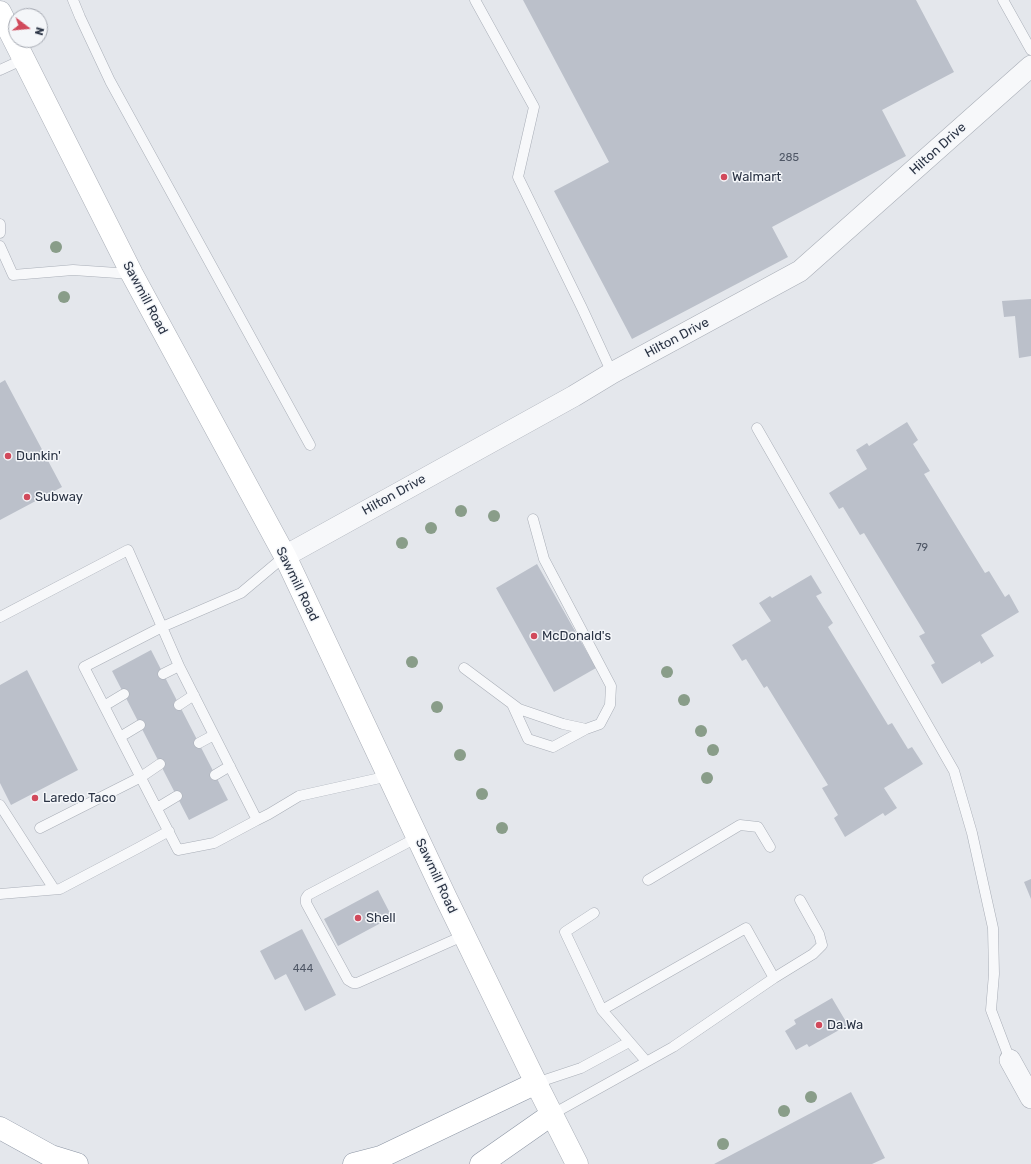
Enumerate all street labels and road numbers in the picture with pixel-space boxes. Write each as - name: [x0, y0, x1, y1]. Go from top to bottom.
- street label: Hilton Drive: [907, 120, 969, 178]
- street label: Sawmill Road: [119, 259, 171, 337]
- street label: Hilton Drive: [642, 315, 712, 361]
- street label: Hilton Drive: [359, 471, 429, 519]
- street label: Sawmill Road: [272, 544, 322, 624]
- street label: Sawmill Road: [412, 836, 460, 916]

